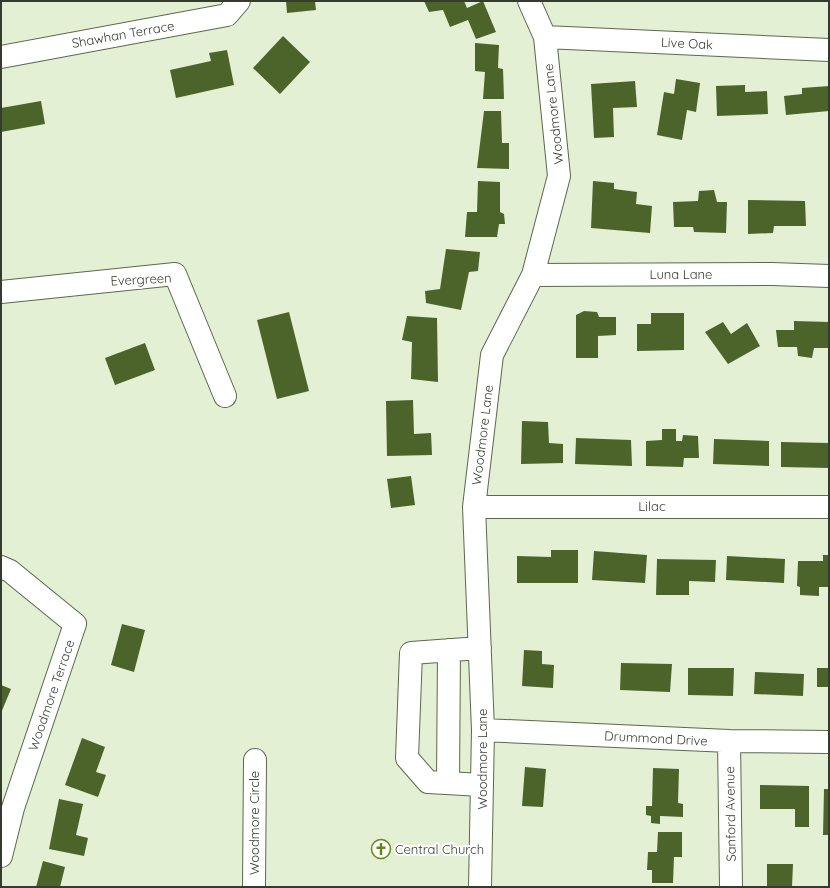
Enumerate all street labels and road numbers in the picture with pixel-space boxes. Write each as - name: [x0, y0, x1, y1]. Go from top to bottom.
- street label: Shawhan Terrace: [70, 17, 176, 51]
- street label: Live Oak: [661, 34, 714, 52]
- street label: Woodmore Lane: [540, 63, 566, 165]
- street label: Luna Lane: [650, 266, 712, 282]
- street label: Evergreen: [110, 269, 172, 289]
- street label: Woodmore Lane: [468, 384, 496, 486]
- street label: Lilac: [638, 498, 666, 514]
- street label: Woodmore Terrace: [24, 637, 78, 753]
- street label: Woodmore Lane: [474, 709, 490, 809]
- street label: Drummond Drive: [604, 727, 708, 749]
- street label: Sanford Avenue: [721, 766, 739, 862]
- street label: Woodmore Circle: [246, 771, 262, 875]

